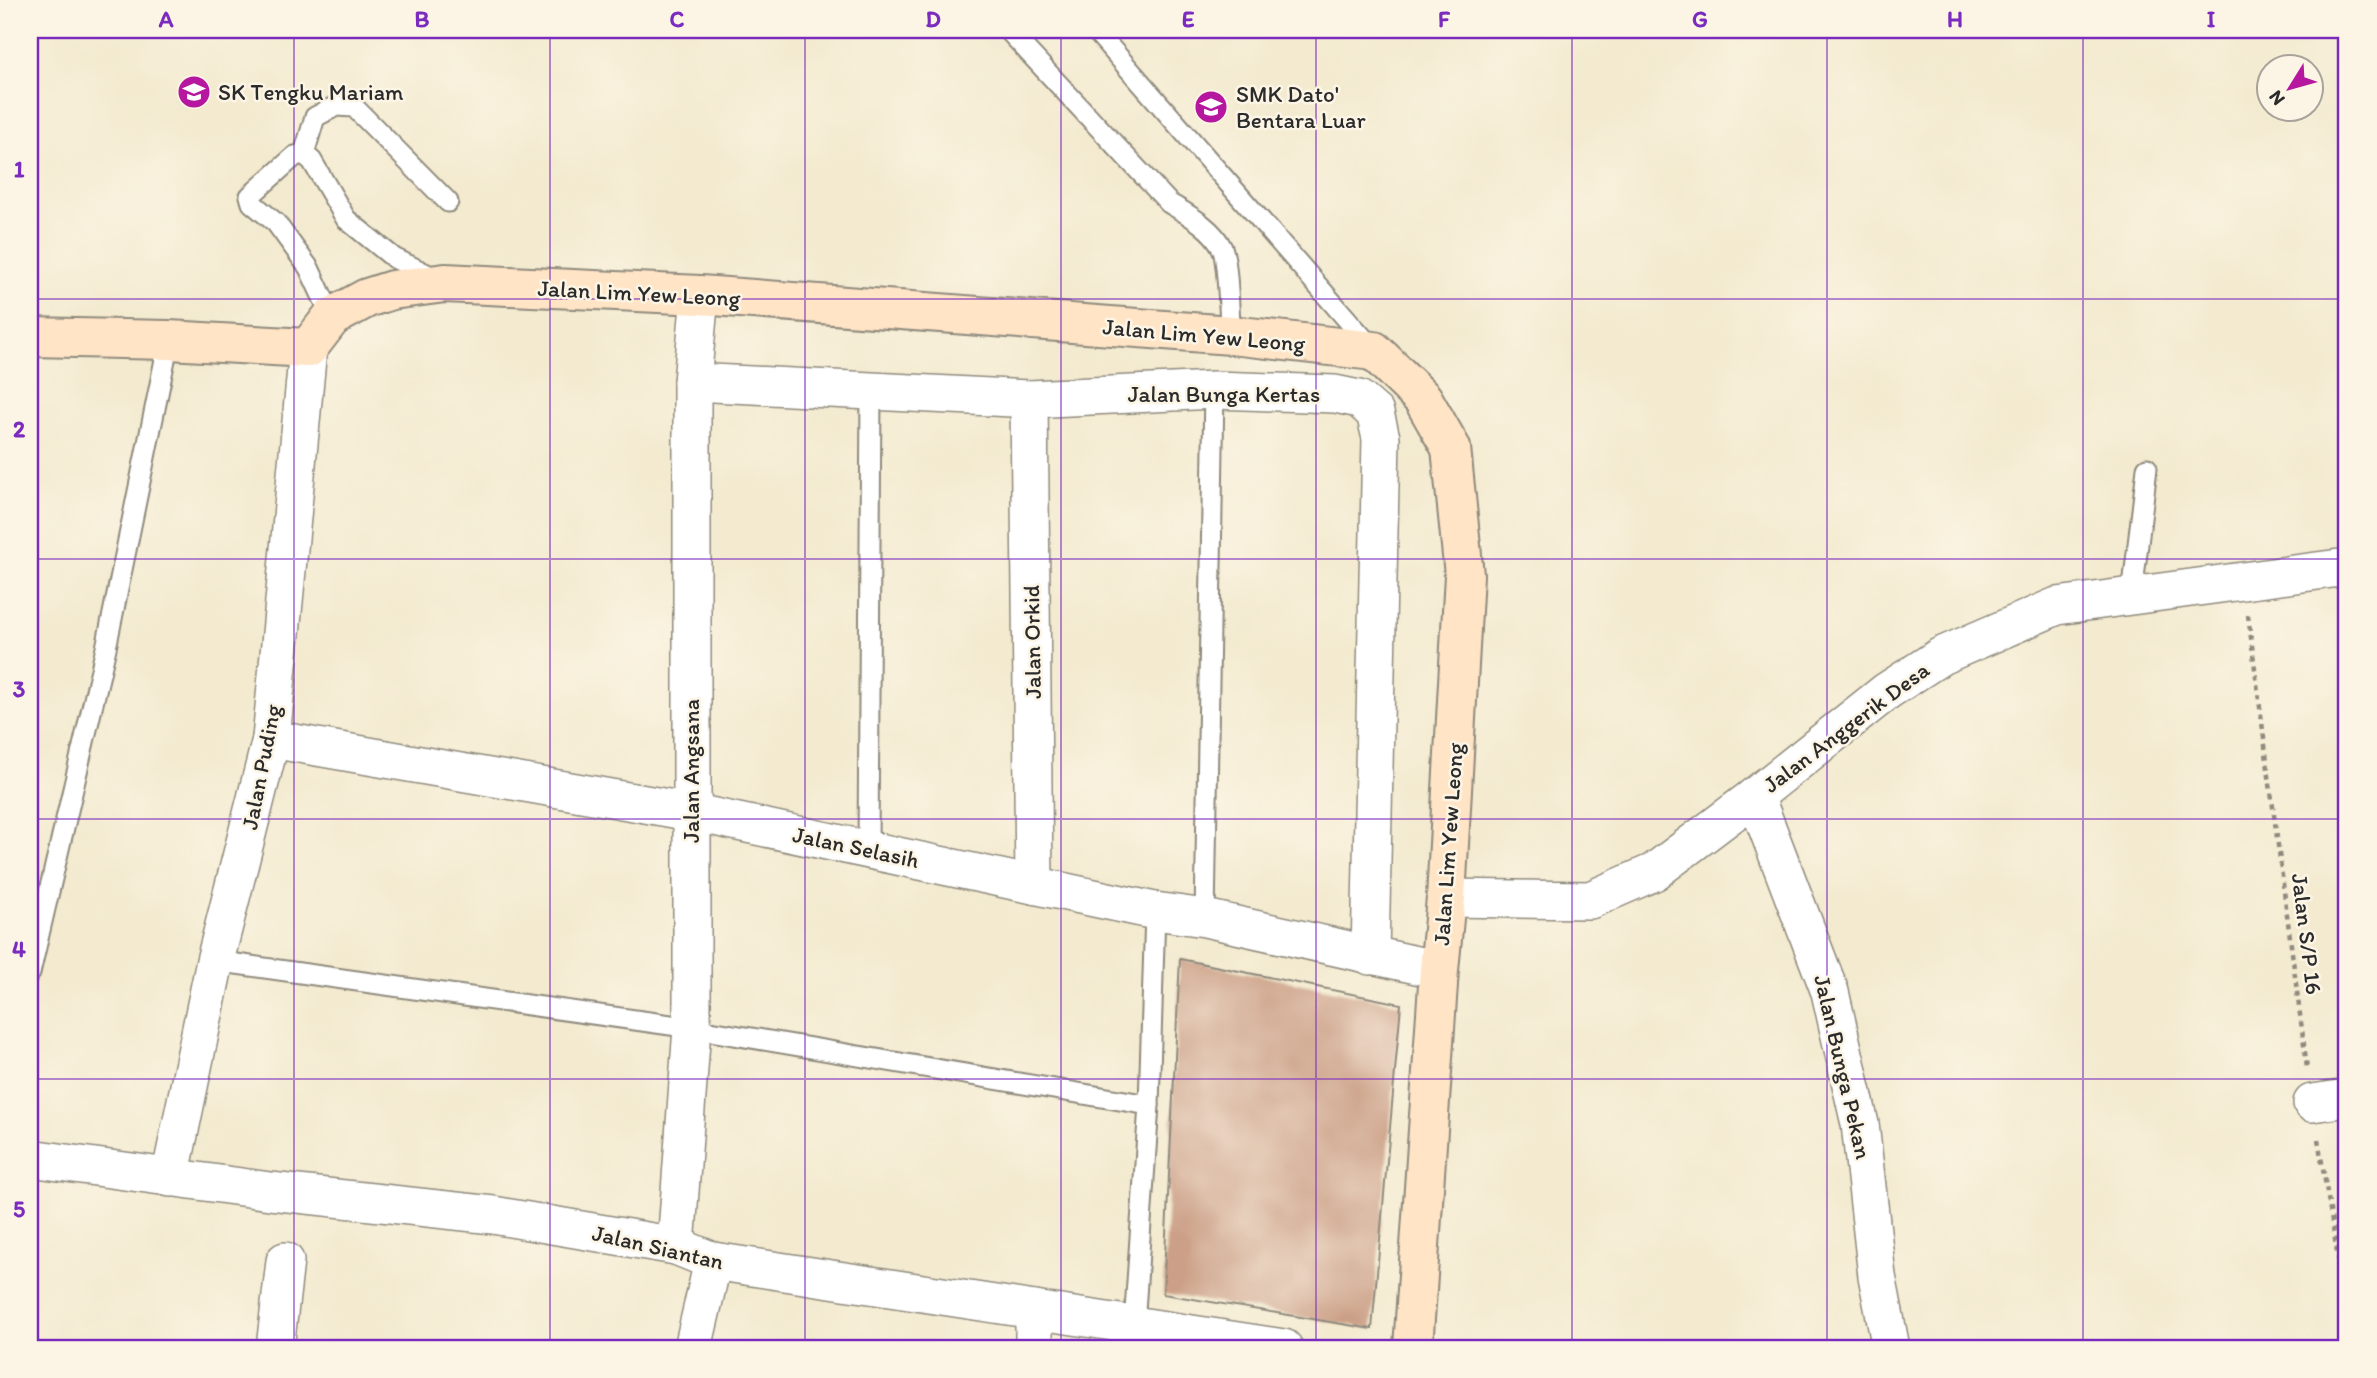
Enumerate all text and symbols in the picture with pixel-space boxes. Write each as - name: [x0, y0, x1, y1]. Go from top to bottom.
- text: A: [158, 5, 174, 33]
- text: B: [415, 5, 430, 33]
- text: C: [670, 5, 685, 33]
- text: D: [925, 5, 941, 33]
- text: E: [1182, 5, 1195, 33]
- text: F: [1438, 5, 1451, 33]
- text: G: [1692, 5, 1708, 33]
- text: H: [1947, 5, 1963, 33]
- text: I: [2207, 5, 2216, 33]
- north arrow: [2254, 52, 2324, 122]
- school or university icon: SK Tengku Mariam: [175, 73, 213, 111]
- place label: SK Tengku Mariam: [218, 78, 404, 106]
- place label: SMK Dato' Bentara Luar: [1236, 80, 1366, 134]
- text: N: [2264, 86, 2290, 110]
- school or university icon: SMK Dato' Bentara Luar: [1192, 88, 1230, 126]
- text: 1: [14, 155, 25, 183]
- street label: Jalan Lim Yew Leong: [537, 274, 741, 312]
- street label: Jalan Lim Yew Leong: [1102, 312, 1307, 358]
- street label: Jalan Bunga Kertas: [1128, 380, 1320, 408]
- text: 2: [13, 415, 26, 443]
- street label: Jalan Orkid: [1017, 585, 1047, 699]
- street label: Jalan Anggerik Desa: [1757, 655, 1935, 799]
- text: 3: [13, 675, 26, 703]
- street label: Jalan Angsana: [677, 699, 705, 843]
- street label: Jalan Puding: [235, 702, 287, 832]
- street label: Jalan Lim Yew Leong: [1427, 741, 1469, 946]
- street label: Jalan Selasih: [790, 820, 922, 874]
- street label: Jalan S/P 16: [2286, 872, 2328, 996]
- text: 4: [12, 935, 26, 963]
- street label: Jalan Bunga Pekan: [1808, 972, 1878, 1162]
- text: 5: [13, 1195, 25, 1223]
- street label: Jalan Siantan: [590, 1218, 726, 1276]

